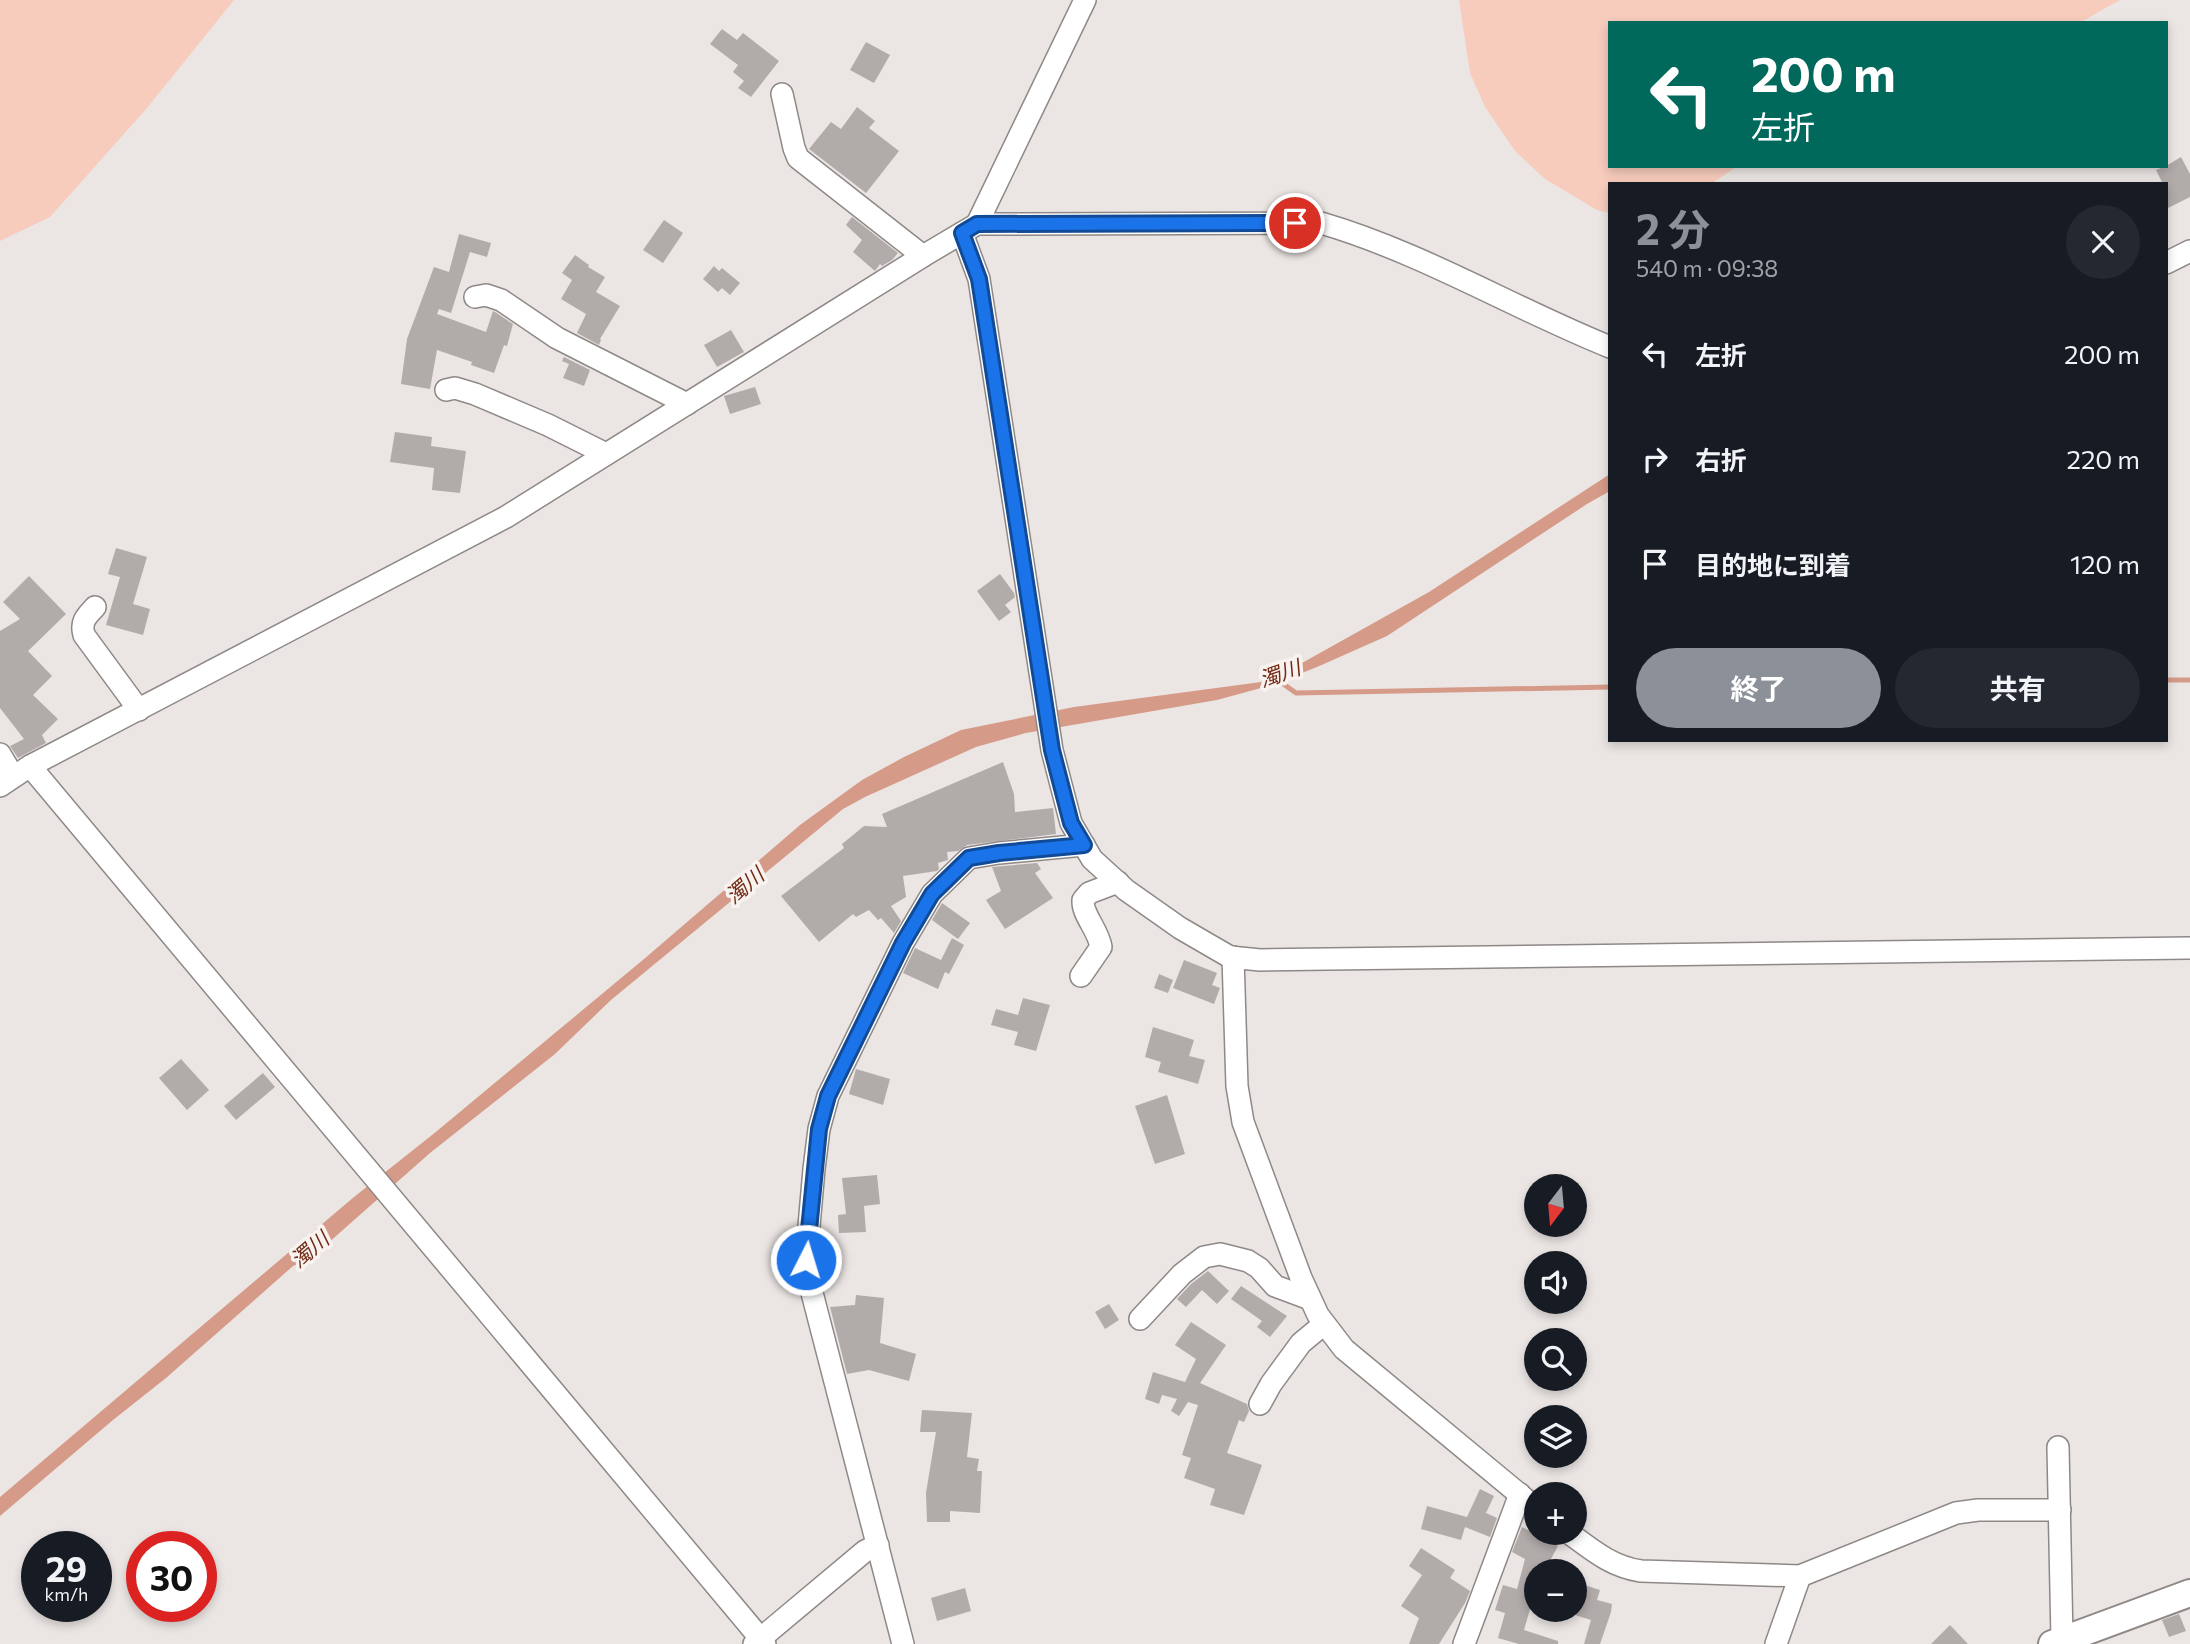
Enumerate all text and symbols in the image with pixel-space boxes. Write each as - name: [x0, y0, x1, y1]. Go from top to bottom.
- text: 200 m: [1751, 42, 1896, 102]
- icon: left: [1636, 49, 1727, 140]
- text: 左折: [1751, 106, 1815, 146]
- pin: [1265, 193, 1325, 253]
- text: 2 分: [1636, 202, 1710, 254]
- icon: arrive: [1276, 204, 1314, 242]
- button: close: [2066, 205, 2140, 279]
- text: 540 m · 09:38: [1636, 254, 1778, 282]
- icon: left: [1636, 335, 1674, 373]
- text: 200 m: [2064, 338, 2140, 369]
- text: 左折: [1695, 339, 1747, 370]
- icon: right: [1636, 440, 1674, 478]
- text: 220 m: [2067, 443, 2140, 474]
- text: 右折: [1695, 444, 1747, 475]
- icon: arrive: [1636, 545, 1674, 583]
- text: 120 m: [2070, 548, 2140, 579]
- text: 目的地に到着: [1695, 549, 1851, 580]
- button: 終了: [1636, 648, 1881, 728]
- button: 共有: [1895, 648, 2140, 728]
- water label: 濁川: [1256, 653, 1305, 691]
- water label: 濁川: [720, 860, 770, 908]
- north arrow: [1524, 1174, 1587, 1237]
- map controls: [1524, 1174, 1587, 1622]
- position arrow: [769, 1223, 843, 1297]
- water label: 濁川: [285, 1224, 335, 1272]
- button: sound: [1524, 1251, 1587, 1314]
- button: search: [1524, 1328, 1587, 1391]
- button: layers: [1524, 1405, 1587, 1468]
- button: +: [1524, 1482, 1587, 1545]
- speed limit sign: 30: [126, 1531, 217, 1622]
- text: 29: [46, 1546, 87, 1589]
- button: −: [1524, 1559, 1587, 1622]
- text: km/h: [45, 1583, 88, 1605]

